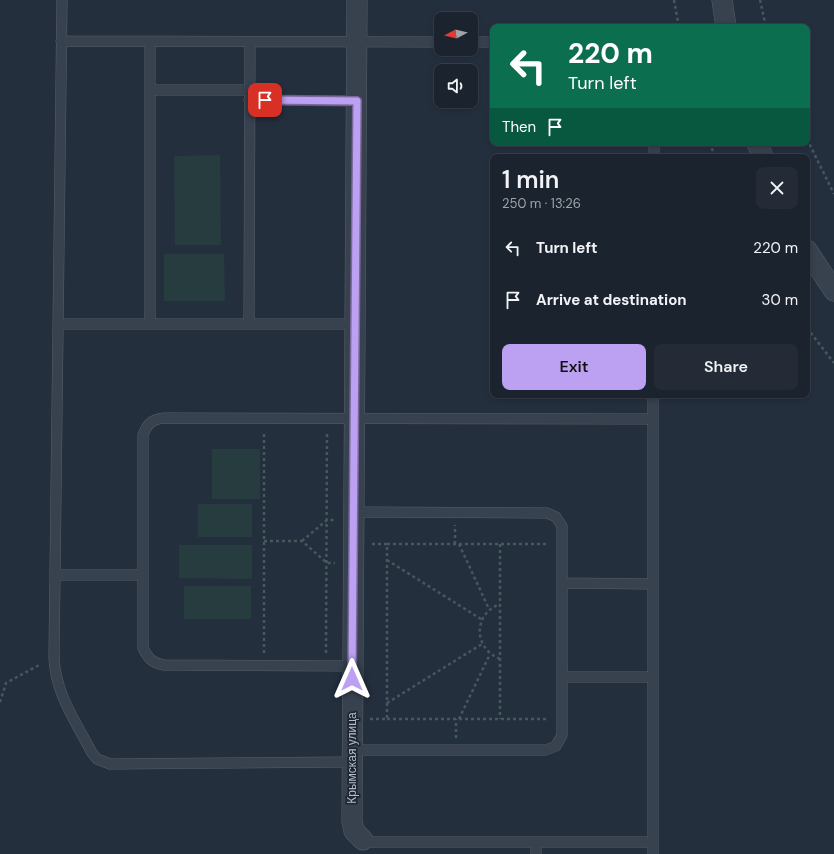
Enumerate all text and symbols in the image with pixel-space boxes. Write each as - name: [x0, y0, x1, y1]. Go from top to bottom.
- north arrow: [434, 12, 478, 56]
- map controls: [434, 12, 478, 108]
- text: 220 m: [568, 35, 653, 72]
- icon: left: [502, 40, 554, 92]
- button: sound: [434, 64, 478, 108]
- text: Turn left: [568, 71, 637, 95]
- pin: [248, 83, 282, 117]
- icon: arrive: [254, 89, 276, 111]
- icon: arrive: [544, 116, 566, 138]
- text: Then: [502, 117, 536, 137]
- text: 1 min: [502, 164, 559, 195]
- button: close: [756, 167, 798, 209]
- text: 250 m · 13:26: [502, 195, 581, 212]
- icon: left: [502, 237, 524, 259]
- text: Turn left: [536, 238, 597, 258]
- text: 220 m: [753, 238, 798, 258]
- icon: arrive: [502, 289, 524, 311]
- text: Arrive at destination: [536, 290, 687, 310]
- text: 30 m: [762, 290, 798, 310]
- button: Exit: [502, 344, 646, 390]
- button: Share: [654, 344, 798, 390]
- position arrow: [331, 658, 373, 700]
- street label: Крымская улица: [344, 712, 360, 804]

